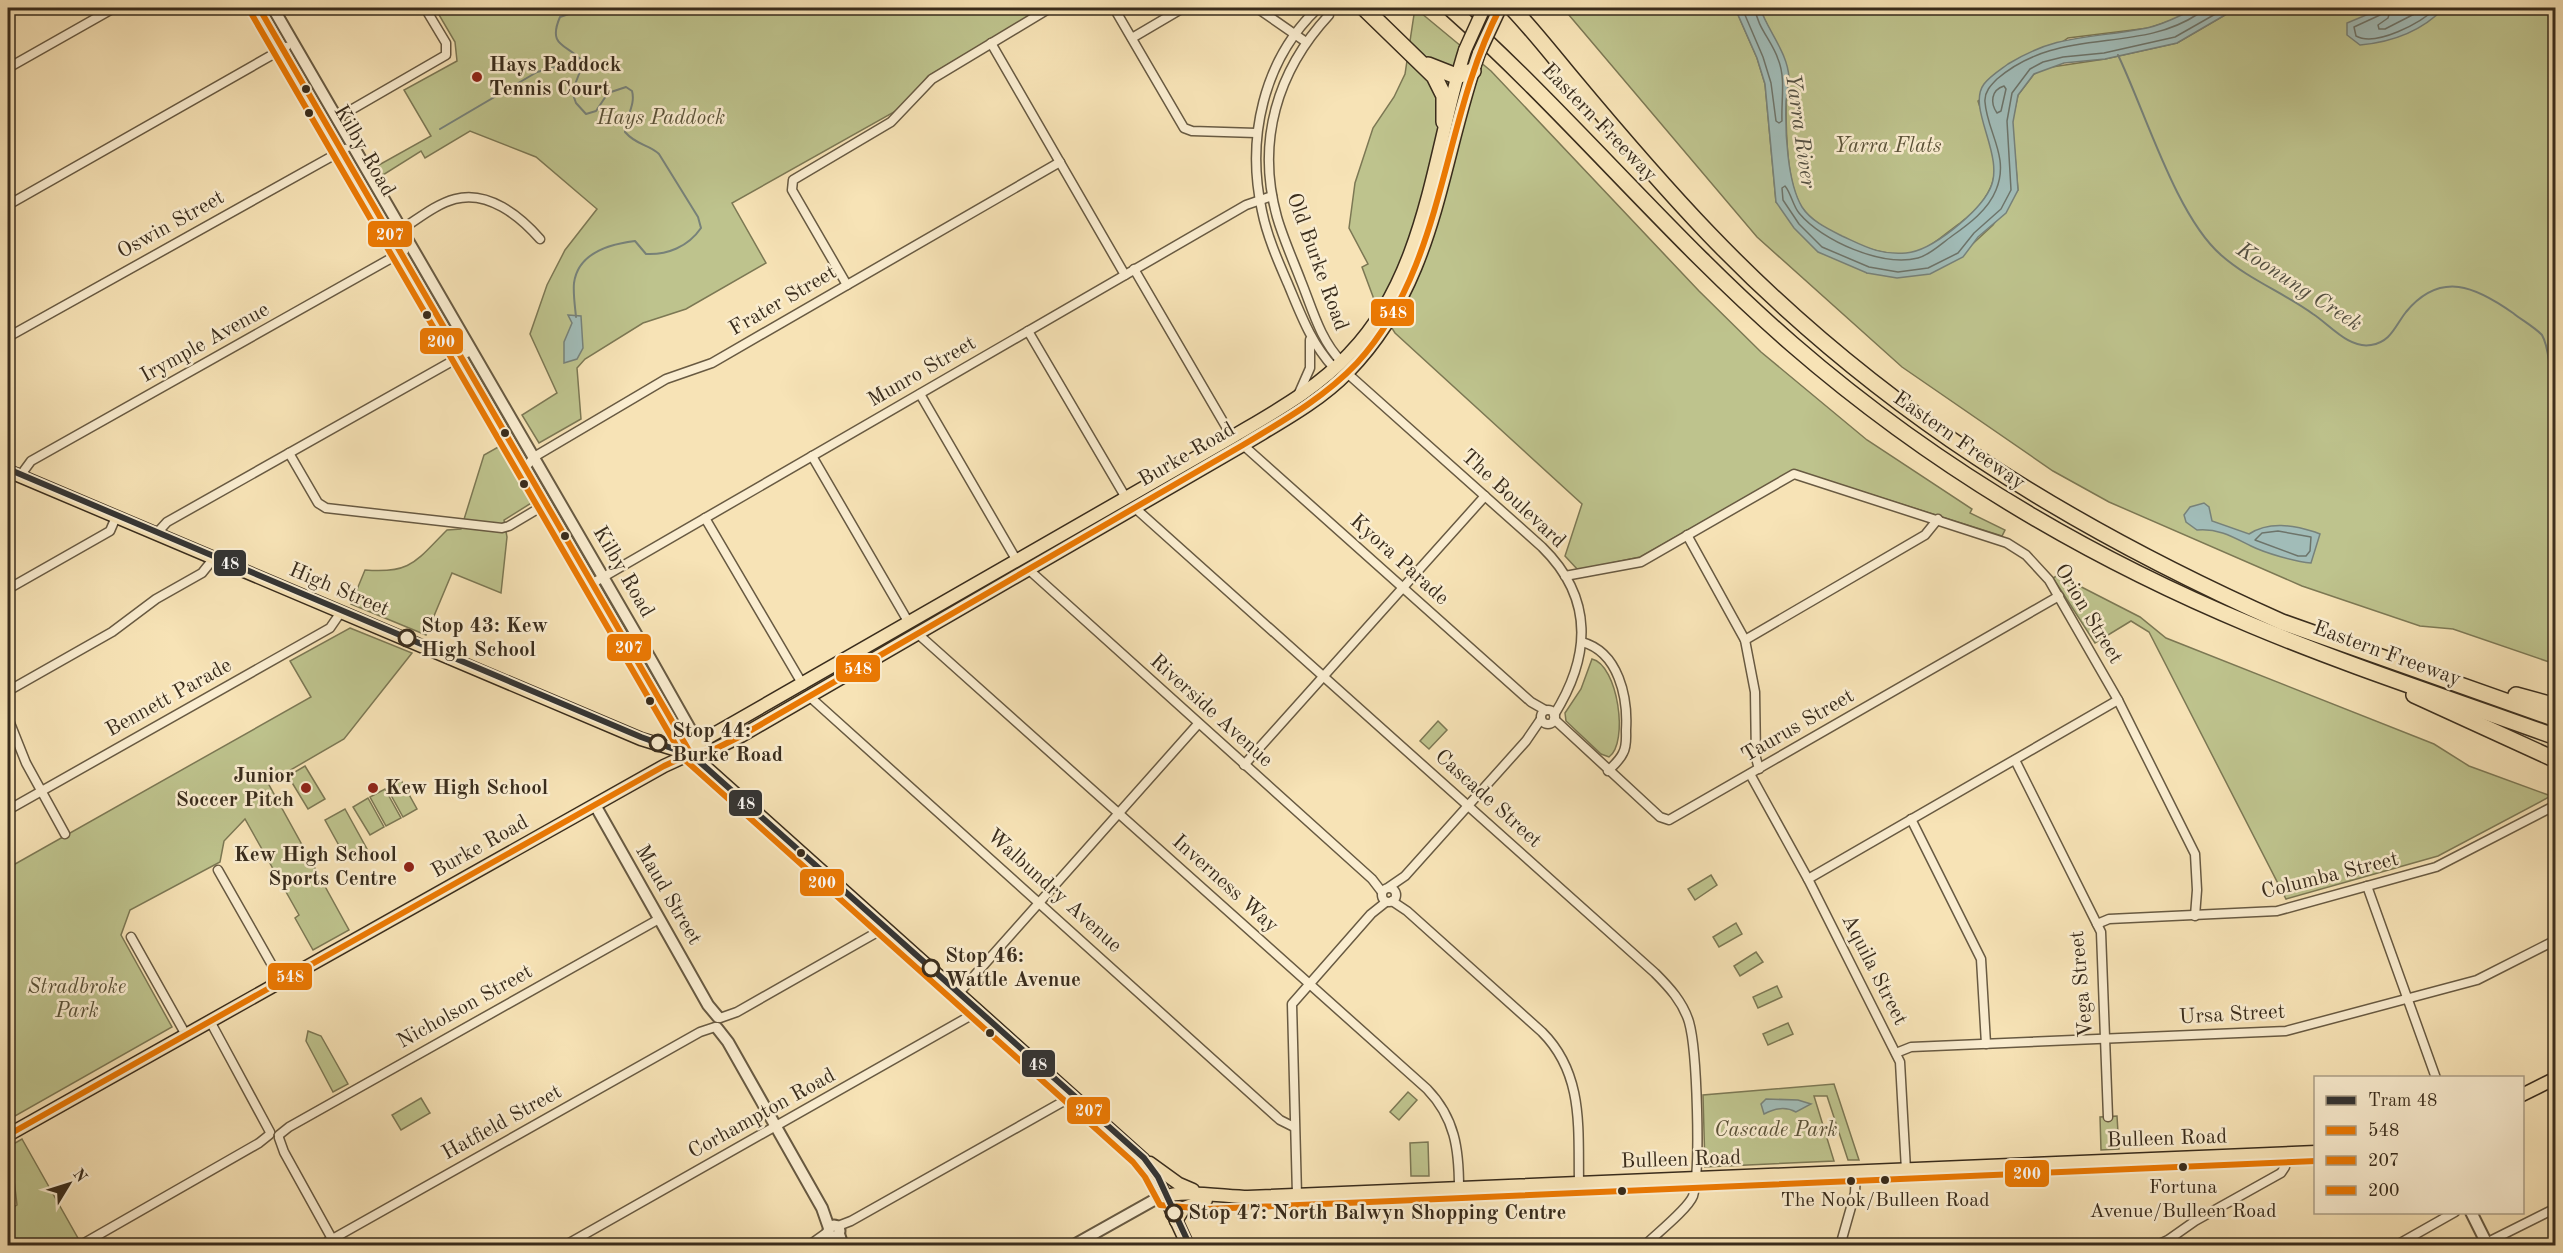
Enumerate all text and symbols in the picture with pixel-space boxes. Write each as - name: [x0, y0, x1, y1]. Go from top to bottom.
- place label: Hays Paddock Tennis Court: [489, 55, 622, 100]
- street label: Eastern Freeway: [1537, 60, 1661, 186]
- marker: Hays Paddock Tennis Court: [470, 70, 484, 84]
- water label: Yarra River: [1781, 72, 1819, 190]
- unlabelled marker: [300, 83, 312, 95]
- street label: Kilby Road: [329, 102, 399, 200]
- unlabelled marker: [303, 107, 315, 119]
- park label: Hays Paddock: [596, 108, 725, 129]
- park label: Yarra Flats: [1834, 136, 1942, 157]
- street label: Oswin Street: [114, 187, 228, 263]
- street label: Old Burke Road: [1282, 190, 1352, 334]
- line badge: 207: [367, 220, 413, 248]
- text: 207: [376, 228, 404, 244]
- water label: Koonung Creek: [2232, 238, 2366, 336]
- street label: Frater Street: [726, 262, 840, 340]
- line badge: 548: [1370, 298, 1415, 327]
- street label: Irymple Avenue: [137, 299, 273, 387]
- text: 548: [1379, 306, 1407, 322]
- unlabelled marker: [421, 309, 433, 321]
- line badge: 200: [419, 327, 464, 355]
- street label: Munro Street: [864, 333, 980, 411]
- text: 200: [427, 335, 455, 351]
- street label: Eastern Freeway: [1889, 388, 2029, 494]
- street label: Burke Road: [1135, 419, 1239, 491]
- unlabelled marker: [499, 427, 511, 439]
- street label: The Boulevard: [1457, 446, 1569, 552]
- unlabelled marker: [518, 478, 530, 490]
- street label: Kyora Parade: [1346, 511, 1452, 609]
- street label: Kilby Road: [588, 523, 658, 621]
- unlabelled marker: [559, 530, 571, 542]
- line badge: 48: [213, 549, 247, 577]
- text: 48: [221, 557, 239, 573]
- street label: High Street: [286, 560, 392, 620]
- street label: Orion Street: [2050, 560, 2126, 668]
- place label: Stop 43: Kew High School: [421, 616, 548, 661]
- street label: Eastern Freeway: [2310, 617, 2464, 691]
- marker: Stop 43: Kew High School: [398, 629, 416, 647]
- line badge: 207: [606, 633, 652, 662]
- text: 207: [615, 641, 643, 657]
- street label: Riverside Avenue: [1146, 651, 1276, 771]
- line badge: 548: [835, 654, 881, 683]
- street label: Bennett Parade: [103, 655, 235, 741]
- text: 548: [844, 662, 872, 678]
- street label: Taurus Street: [1738, 685, 1858, 767]
- unlabelled marker: [644, 695, 656, 707]
- place label: Stop 44: Burke Road: [672, 721, 783, 766]
- marker: Stop 44: Burke Road: [649, 734, 667, 752]
- street label: Cascade Street: [1431, 746, 1545, 852]
- place label: Junior Soccer Pitch: [176, 766, 294, 811]
- place label: Kew High School: [385, 778, 548, 799]
- marker: Junior Soccer Pitch: [299, 781, 313, 795]
- marker: Kew High School: [366, 781, 380, 795]
- line badge: 48: [728, 789, 763, 817]
- text: 48: [737, 797, 755, 813]
- street label: Burke Road: [428, 812, 532, 882]
- street label: Walbundry Avenue: [983, 825, 1125, 957]
- street label: Inverness Way: [1168, 831, 1282, 937]
- street label: Maud Street: [631, 841, 705, 949]
- place label: Kew High School Sports Centre: [234, 845, 397, 890]
- unlabelled marker: [795, 847, 807, 859]
- street label: Columba Street: [2259, 849, 2401, 903]
- marker: Kew High School Sports Centre: [402, 860, 416, 874]
- line badge: 200: [799, 868, 845, 897]
- text: 200: [808, 876, 836, 892]
- street label: Aquila Street: [1837, 911, 1911, 1029]
- street label: Vega Street: [2067, 930, 2097, 1038]
- place label: Stop 46: Wattle Avenue: [945, 946, 1081, 991]
- marker: Stop 46: Wattle Avenue: [922, 959, 940, 977]
- street label: Nicholson Street: [394, 961, 536, 1053]
- line badge: 548: [267, 962, 313, 991]
- text: 548: [276, 970, 304, 986]
- park label: Stradbroke Park: [28, 977, 126, 1022]
- street label: Ursa Street: [2179, 1002, 2285, 1028]
- unlabelled marker: [984, 1027, 996, 1039]
- line badge: 48: [1021, 1049, 1056, 1078]
- text: 48: [1029, 1058, 1047, 1074]
- street label: Corhampton Road: [685, 1065, 839, 1163]
- legend: [2314, 1076, 2524, 1214]
- street label: Hatfield Street: [439, 1082, 565, 1164]
- text: Tram 48: [2368, 1092, 2437, 1110]
- line badge: 207: [1066, 1096, 1111, 1125]
- text: 207: [1075, 1104, 1103, 1120]
- park label: Cascade Park: [1714, 1120, 1838, 1141]
- text: 548: [2368, 1122, 2399, 1140]
- street label: Bulleen Road: [2106, 1126, 2228, 1152]
- street label: Bulleen Road: [1620, 1147, 1742, 1173]
- text: 207: [2368, 1152, 2399, 1170]
- north arrow: [39, 1154, 99, 1214]
- line badge: 200: [2004, 1159, 2050, 1188]
- marker: Fortuna Avenue/Bulleen Road: [2177, 1161, 2189, 1173]
- text: N: [69, 1166, 90, 1186]
- text: 200: [2013, 1167, 2041, 1183]
- marker: The Nook/Bulleen Road: [1879, 1174, 1891, 1186]
- unlabelled marker: [1845, 1175, 1857, 1187]
- place label: Fortuna Avenue/Bulleen Road: [2089, 1178, 2277, 1222]
- text: 200: [2368, 1182, 2399, 1200]
- unlabelled marker: [1616, 1185, 1628, 1197]
- place label: The Nook/Bulleen Road: [1780, 1191, 1990, 1211]
- place label: Stop 47: North Balwyn Shopping Centre: [1188, 1203, 1566, 1224]
- marker: Stop 47: North Balwyn Shopping Centre: [1165, 1204, 1183, 1222]

